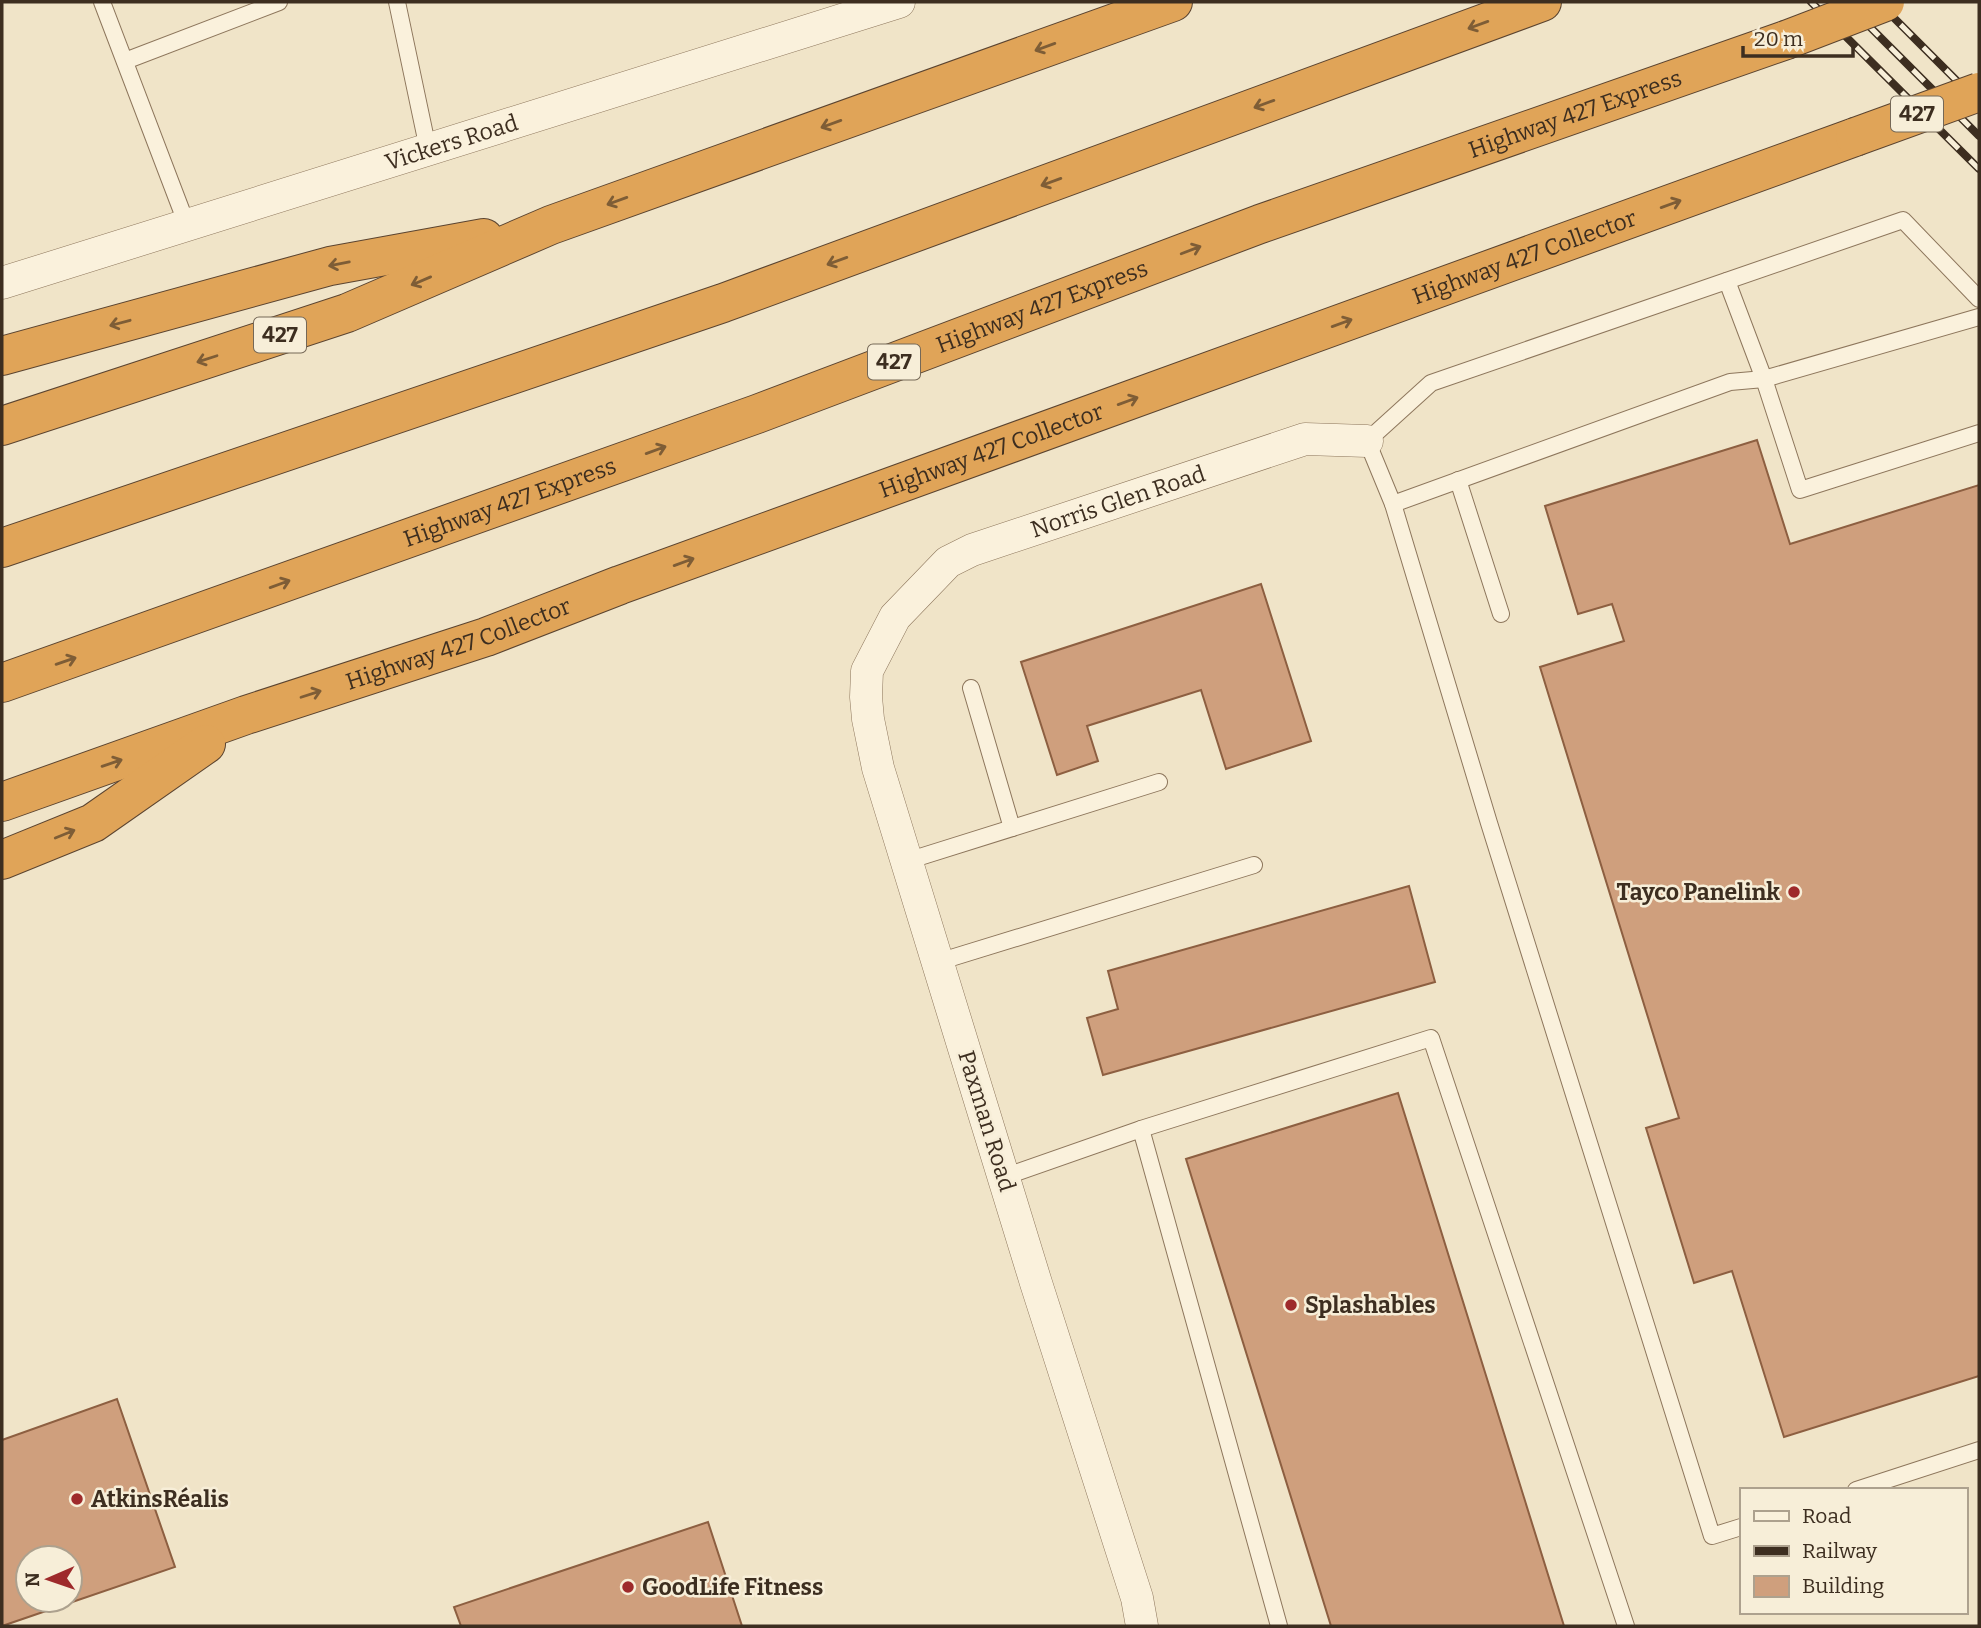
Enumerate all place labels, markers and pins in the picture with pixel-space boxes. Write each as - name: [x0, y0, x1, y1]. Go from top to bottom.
- place label: Tayco Panelink: [1617, 878, 1780, 906]
- marker: Tayco Panelink: [1786, 884, 1802, 900]
- place label: Splashables: [1305, 1291, 1436, 1319]
- marker: Splashables: [1283, 1297, 1299, 1313]
- place label: AtkinsRéalis: [91, 1485, 229, 1513]
- marker: AtkinsRéalis: [69, 1491, 85, 1507]
- place label: GoodLife Fitness: [642, 1573, 823, 1601]
- marker: GoodLife Fitness: [620, 1579, 636, 1595]

